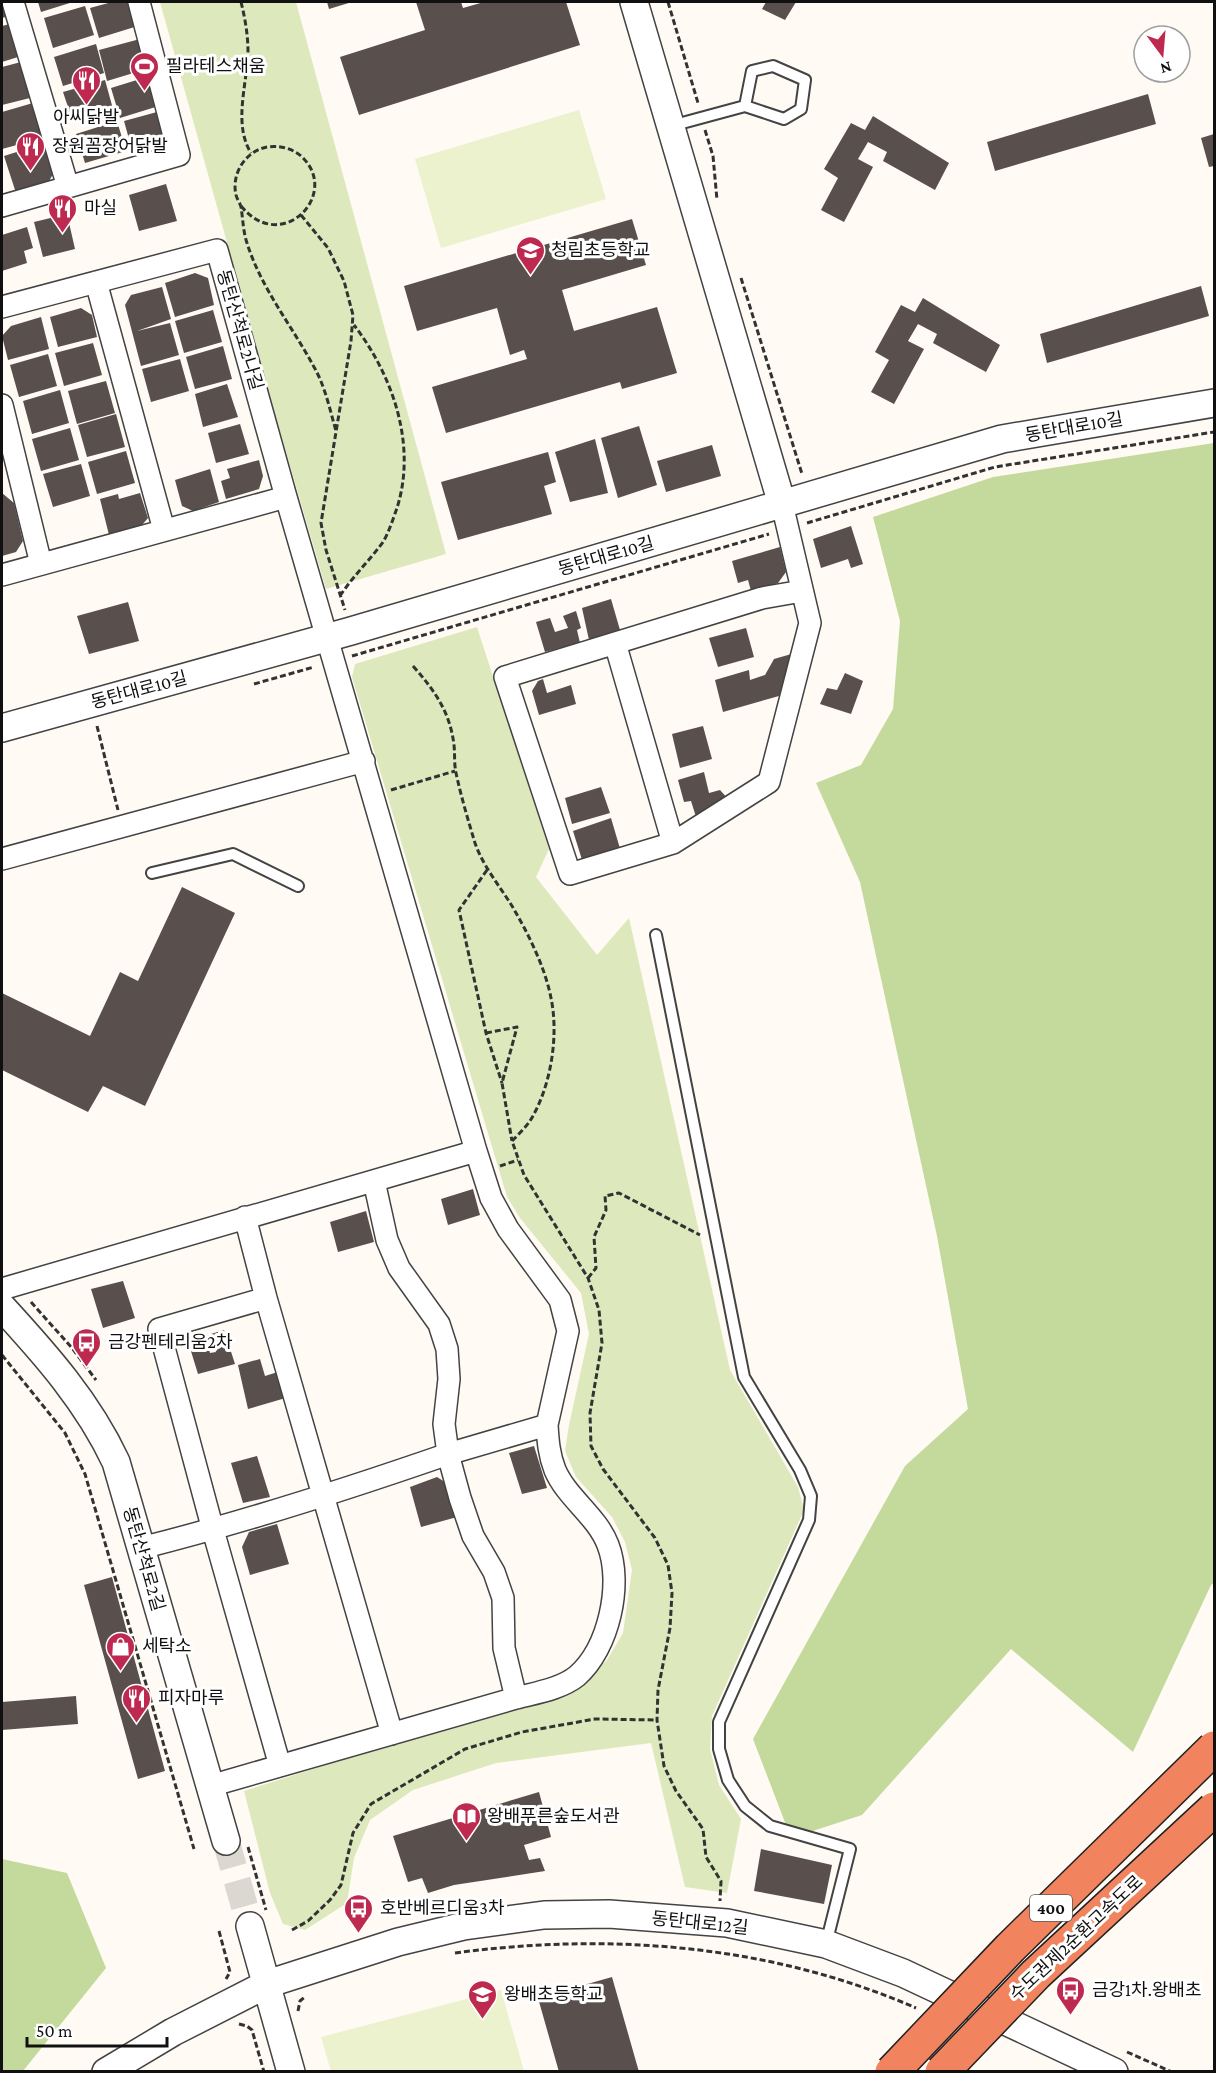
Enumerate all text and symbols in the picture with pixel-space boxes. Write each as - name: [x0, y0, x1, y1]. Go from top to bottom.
- north arrow: [1132, 24, 1192, 84]
- sports icon: 필라테스채움: [129, 50, 161, 92]
- place label: 필라테스채움: [166, 56, 265, 76]
- text: N: [1158, 58, 1174, 78]
- restaurant icon: 아씨닭발: [70, 64, 102, 106]
- place label: 아씨닭발: [53, 107, 119, 127]
- restaurant icon: 장원꼼장어닭발: [15, 130, 47, 172]
- place label: 장원꼼장어닭발: [52, 136, 168, 156]
- restaurant icon: 마실: [47, 192, 79, 234]
- place label: 마실: [84, 198, 117, 218]
- school or university icon: 청림초등학교: [514, 234, 546, 276]
- place label: 청림초등학교: [551, 240, 650, 260]
- street label: 동탄산척로2나길: [213, 267, 267, 393]
- street label: 동탄대로10길: [1024, 409, 1124, 445]
- street label: 동탄대로10길: [556, 533, 656, 579]
- street label: 동탄대로10길: [89, 668, 189, 712]
- bus stop icon: 금강펜테리움2차: [71, 1326, 103, 1368]
- place label: 금강펜테리움2차: [108, 1332, 233, 1352]
- street label: 동탄산척로2길: [120, 1504, 168, 1614]
- shop icon: 세탁소: [105, 1630, 137, 1672]
- place label: 세탁소: [142, 1636, 192, 1656]
- restaurant icon: 피자마루: [121, 1682, 153, 1724]
- place label: 피자마루: [158, 1688, 224, 1708]
- library icon: 왕배푸른숲도서관: [450, 1800, 482, 1842]
- place label: 왕배푸른숲도서관: [487, 1806, 620, 1826]
- street label: 수도권제2순환고속도로: [1005, 1871, 1147, 2005]
- bus stop icon: 호반베르디움3차: [343, 1892, 375, 1934]
- road number: 400: [1030, 1895, 1072, 1921]
- place label: 호반베르디움3차: [380, 1898, 505, 1918]
- street label: 동탄대로12길: [651, 1908, 749, 1938]
- bus stop icon: 금강1차.왕배초: [1055, 1974, 1087, 2016]
- school or university icon: 왕배초등학교: [467, 1978, 499, 2020]
- place label: 금강1차.왕배초: [1092, 1980, 1201, 2000]
- place label: 왕배초등학교: [504, 1984, 603, 2004]
- scale bar: [27, 2010, 166, 2048]
- text: 50 m: [36, 2021, 73, 2041]

